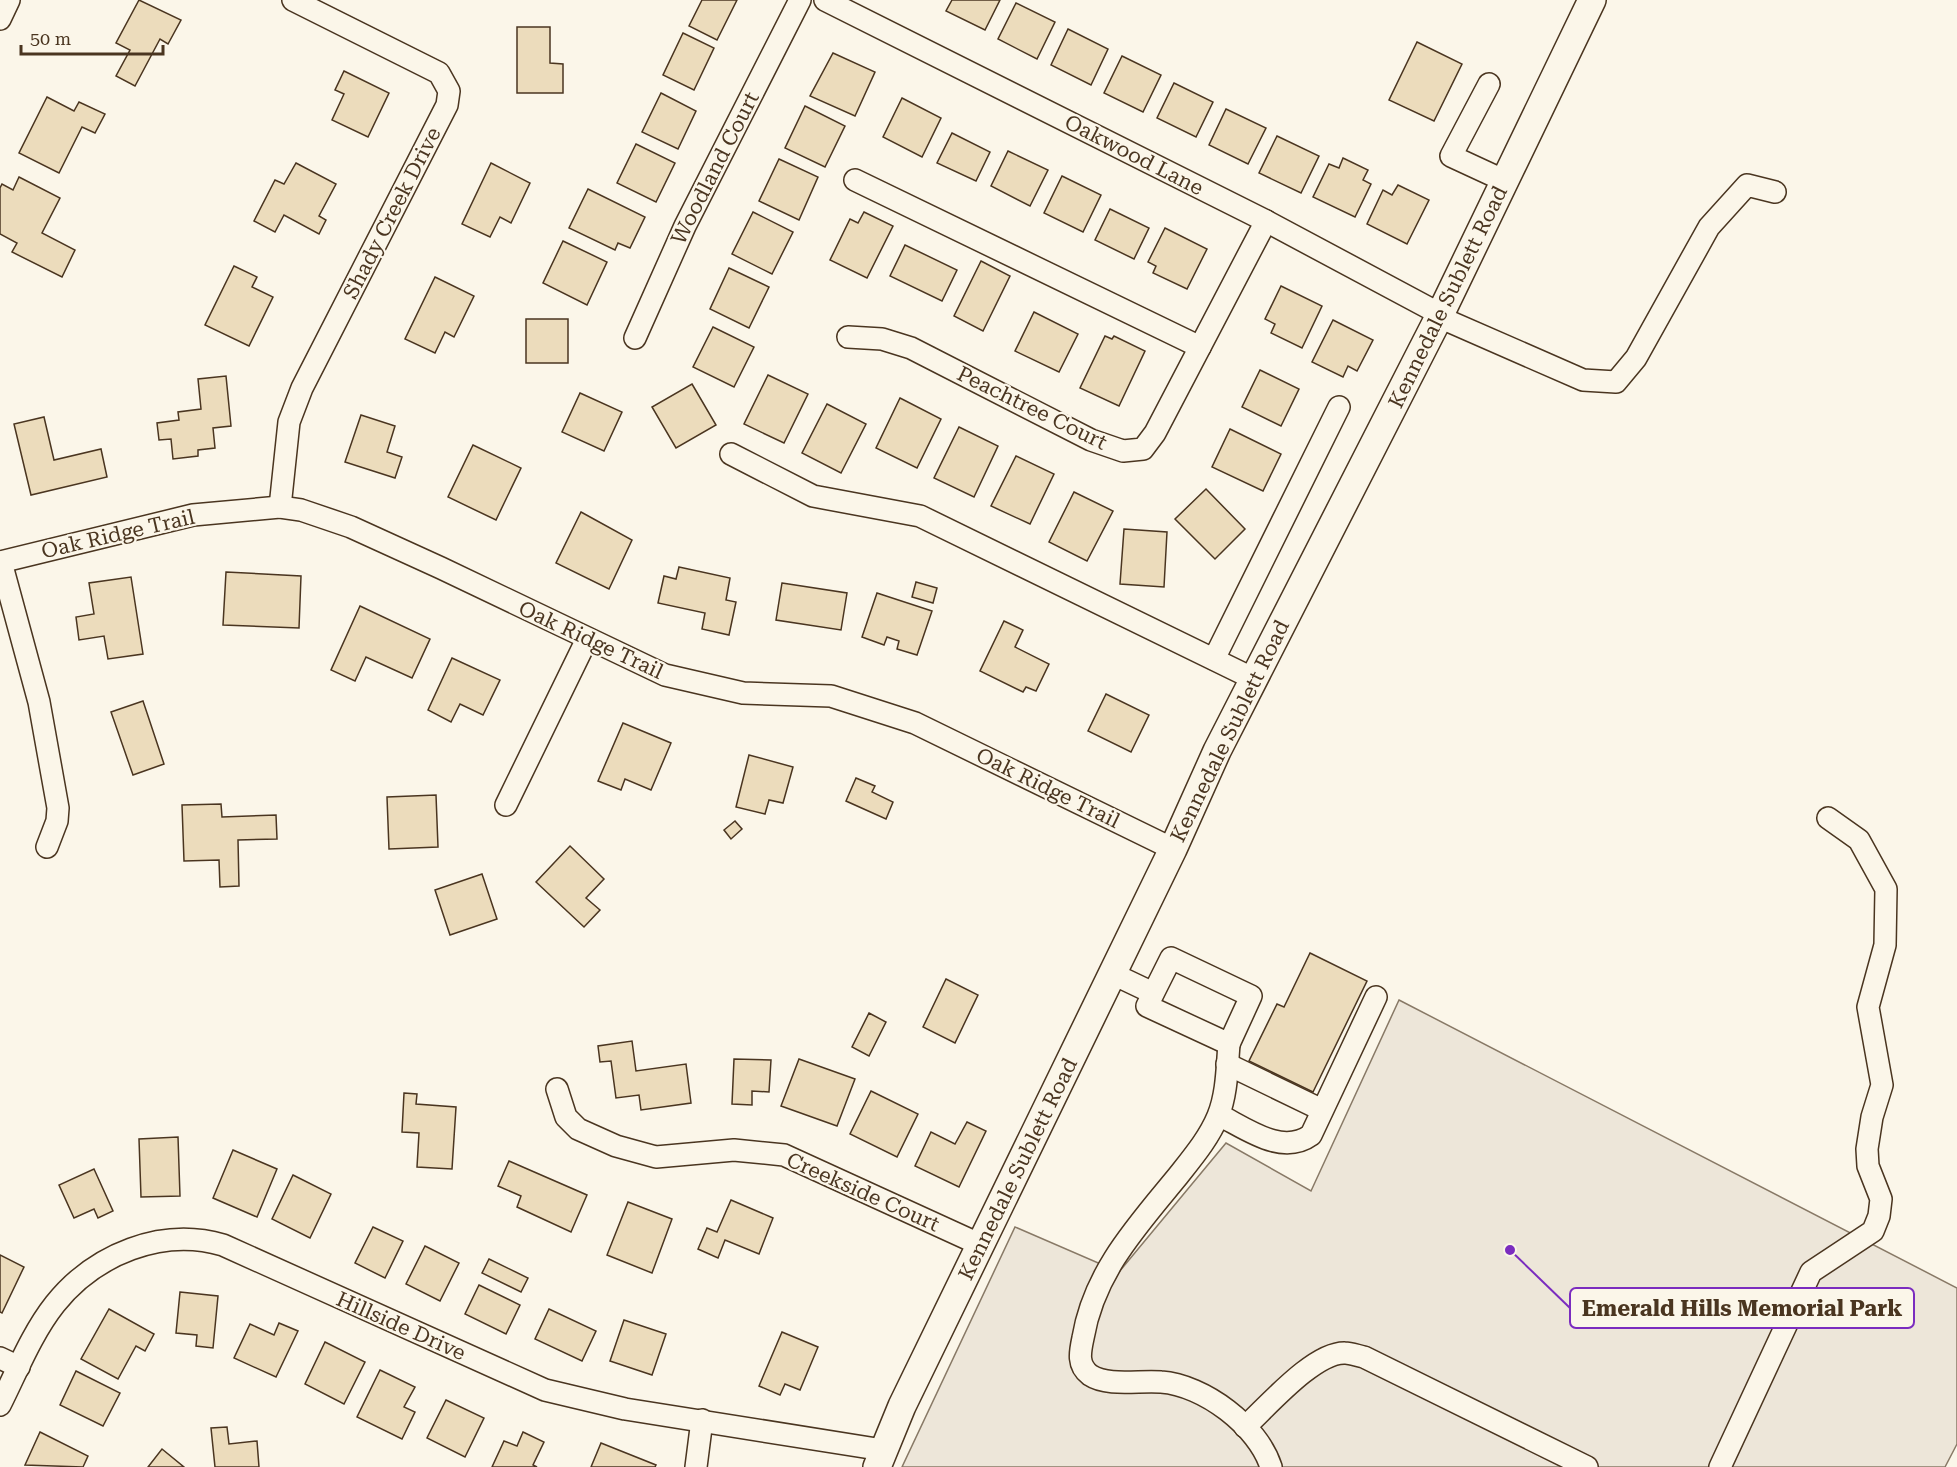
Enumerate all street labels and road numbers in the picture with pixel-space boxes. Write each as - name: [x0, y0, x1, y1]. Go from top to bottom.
- street label: Woodland Court: [666, 88, 764, 248]
- street label: Oakwood Lane: [1061, 110, 1207, 200]
- street label: Shady Creek Drive: [338, 123, 446, 303]
- street label: Kennedale Sublett Road: [1384, 182, 1512, 412]
- street label: Peachtree Court: [953, 361, 1111, 455]
- street label: Oak Ridge Trail: [39, 505, 197, 563]
- street label: Oak Ridge Trail: [515, 596, 667, 684]
- street label: Kennedale Sublett Road: [1166, 616, 1294, 846]
- street label: Oak Ridge Trail: [972, 743, 1124, 833]
- street label: Kennedale Sublett Road: [954, 1054, 1082, 1284]
- street label: Creekside Court: [783, 1148, 943, 1236]
- street label: Hillside Drive: [333, 1287, 469, 1365]

